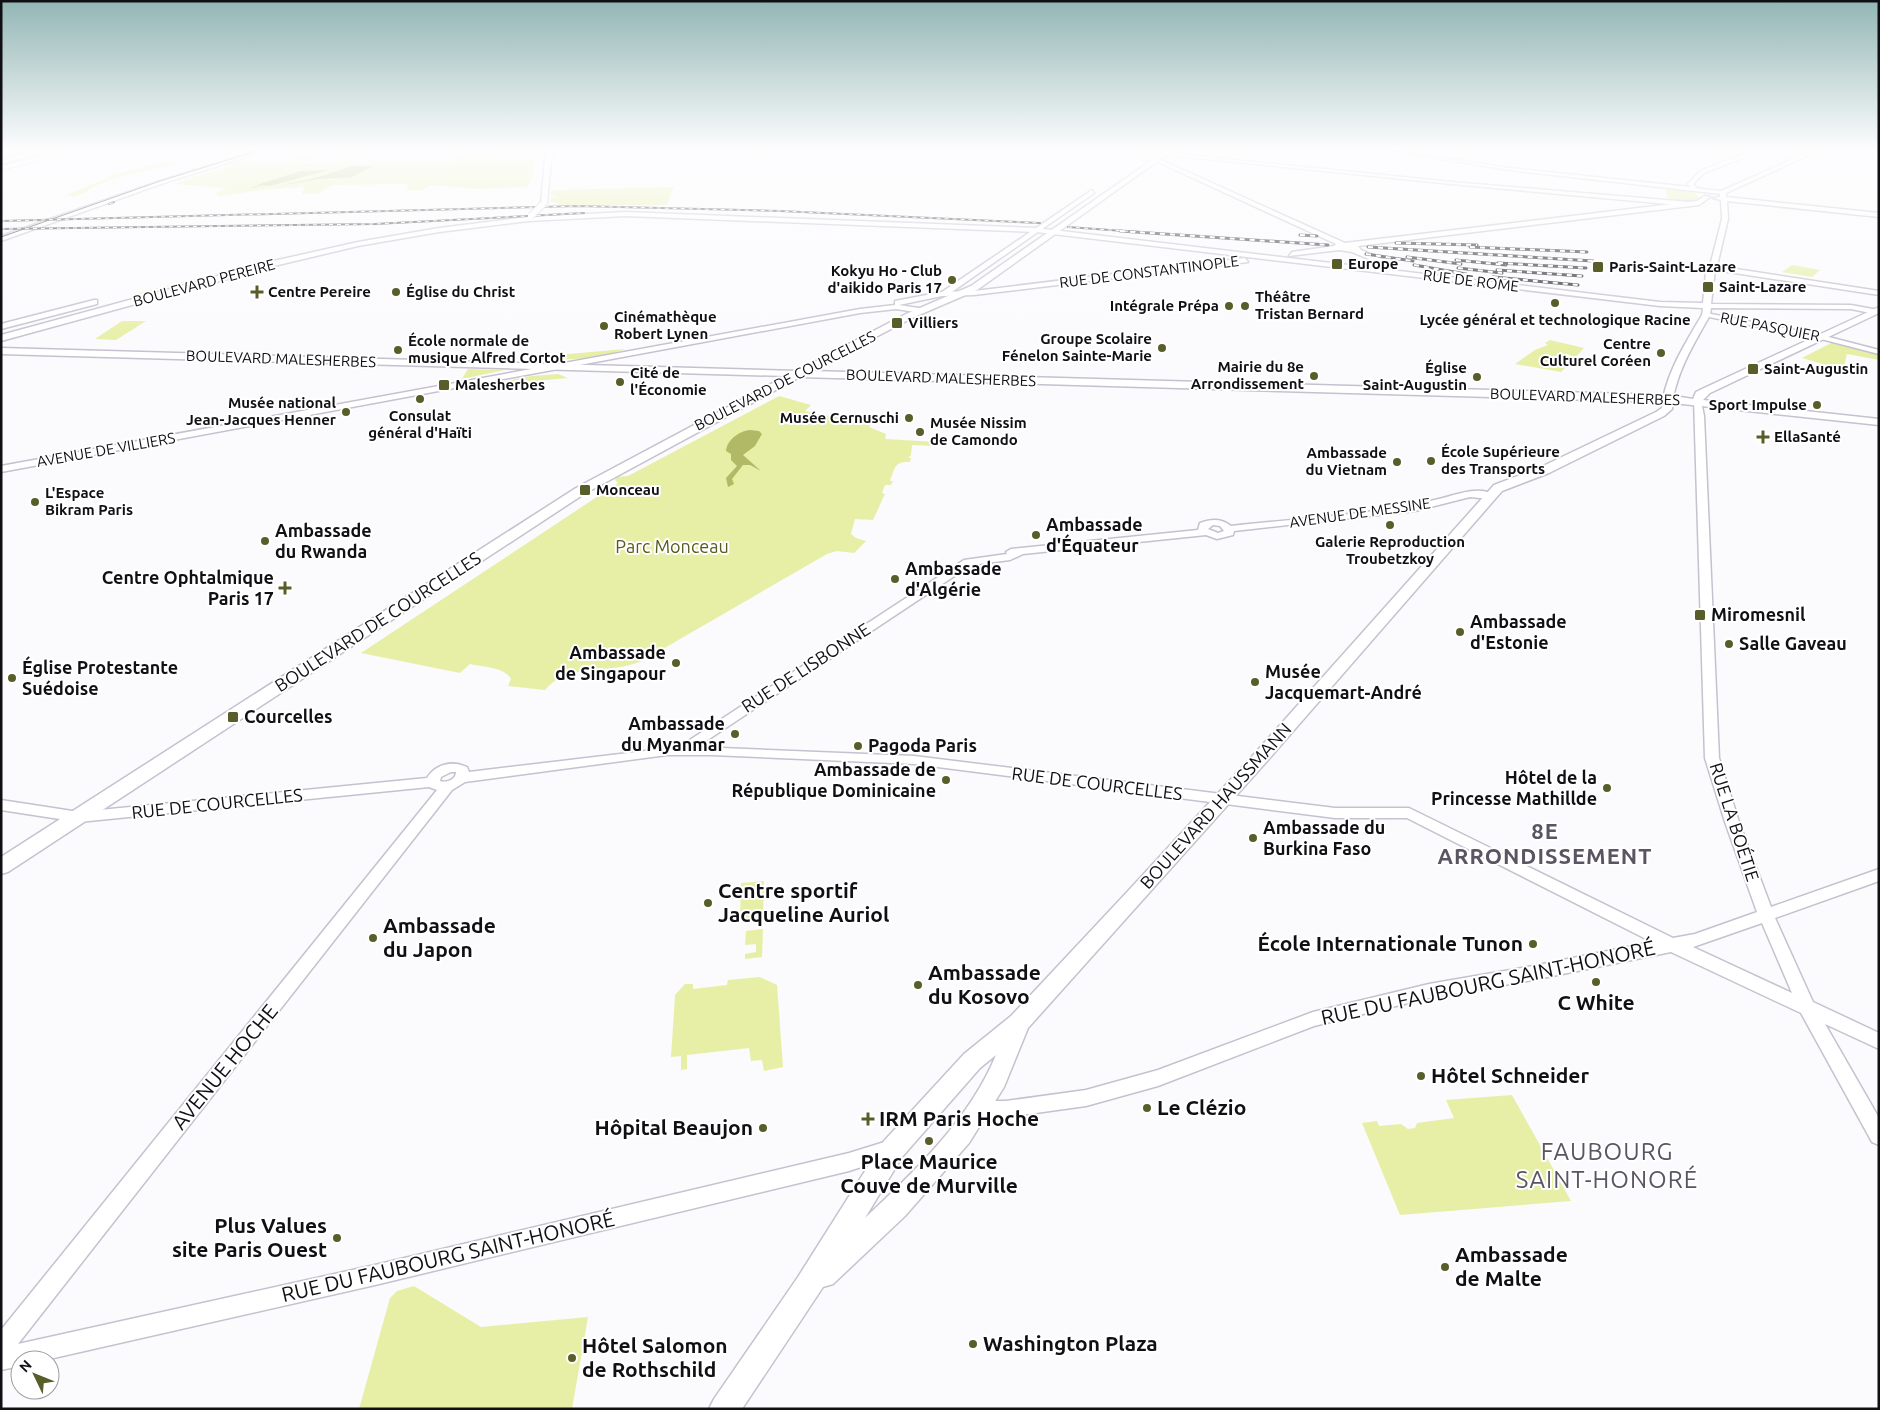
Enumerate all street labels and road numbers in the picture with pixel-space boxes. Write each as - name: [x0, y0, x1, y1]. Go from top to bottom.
- street label: RUE DE CONSTANTINOPLE: [1058, 252, 1240, 291]
- street label: BOULEVARD PEREIRE: [131, 255, 277, 310]
- street label: RUE DE ROME: [1422, 266, 1520, 295]
- street label: RUE PASQUIER: [1719, 309, 1821, 345]
- street label: BOULEVARD DE COURCELLES: [691, 327, 878, 434]
- street label: BOULEVARD MALESHERBES: [186, 347, 376, 370]
- street label: BOULEVARD MALESHERBES: [846, 366, 1036, 389]
- street label: BOULEVARD MALESHERBES: [1490, 385, 1680, 408]
- street label: AVENUE DE VILLIERS: [35, 429, 177, 470]
- street label: AVENUE DE MESSINE: [1288, 494, 1432, 531]
- street label: BOULEVARD DE COURCELLES: [271, 547, 484, 695]
- street label: RUE DE LISBONNE: [738, 618, 873, 716]
- street label: BOULEVARD HAUSSMANN: [1136, 719, 1295, 892]
- street label: RUE LA BOÉTIE: [1706, 760, 1764, 883]
- street label: RUE DE COURCELLES: [1011, 763, 1184, 803]
- street label: RUE DE COURCELLES: [130, 784, 303, 822]
- street label: RUE DU FAUBOURG SAINT-HONORÉ: [1319, 935, 1657, 1029]
- street label: AVENUE HOCHE: [166, 999, 282, 1134]
- street label: RUE DU FAUBOURG SAINT-HONORÉ: [279, 1206, 617, 1306]

